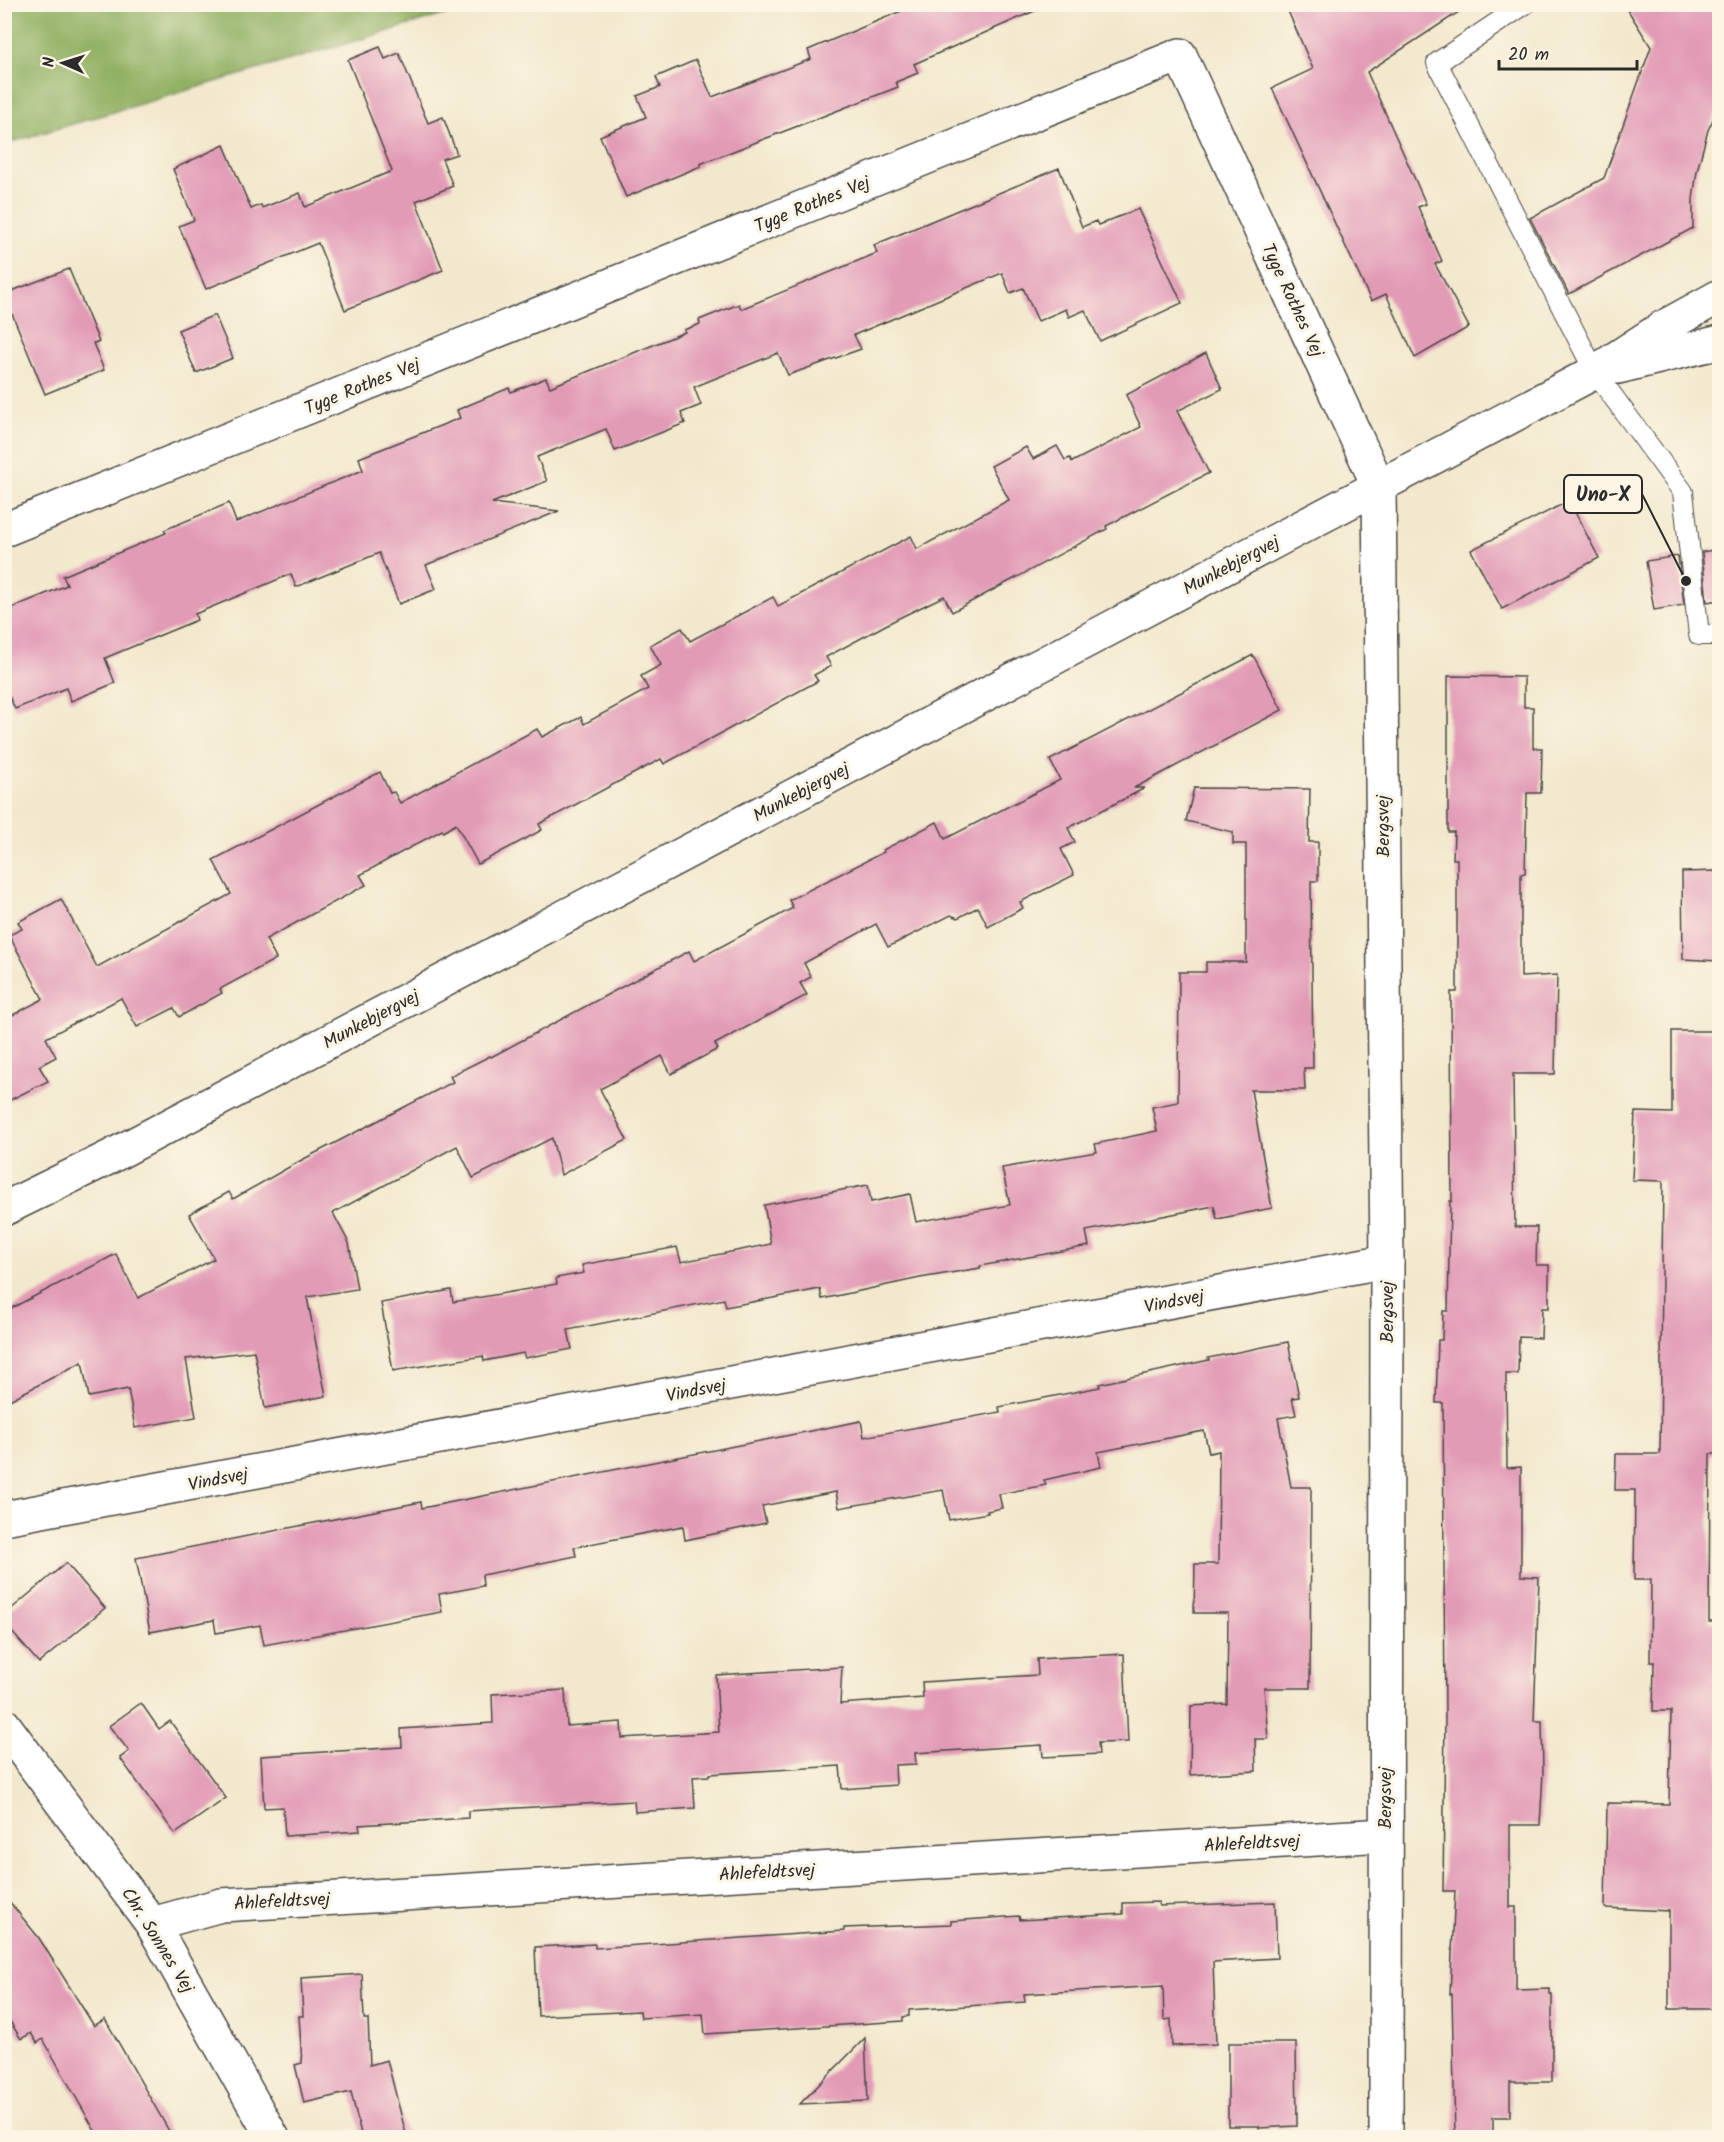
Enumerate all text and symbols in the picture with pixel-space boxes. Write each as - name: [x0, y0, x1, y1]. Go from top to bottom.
- north arrow: [33, 33, 93, 93]
- scale bar: [1499, 33, 1637, 71]
- text: 20 m: [1508, 41, 1549, 70]
- text: N: [37, 57, 62, 68]
- street label: Tyge Rothes Vej: [750, 168, 876, 242]
- street label: Tyge Rothes Vej: [1253, 239, 1331, 364]
- street label: Tyge Rothes Vej: [300, 350, 426, 424]
- callout: Uno-X: [1564, 475, 1642, 513]
- text: Uno-X: [1576, 480, 1632, 512]
- street label: Munkebjergvej: [1178, 528, 1287, 604]
- street label: Munkebjergvej: [748, 755, 857, 831]
- street label: Bergsvej: [1369, 793, 1400, 857]
- street label: Munkebjergvej: [318, 982, 427, 1058]
- street label: Bergsvej: [1374, 1280, 1403, 1343]
- street label: Vindsvej: [1142, 1282, 1208, 1322]
- street label: Vindsvej: [664, 1371, 730, 1411]
- street label: Vindsvej: [186, 1460, 252, 1500]
- street label: Bergsvej: [1372, 1766, 1401, 1829]
- street label: Ahlefeldtsvej: [1203, 1827, 1302, 1861]
- street label: Ahlefeldtsvej: [718, 1856, 817, 1890]
- street label: Chr. Sonnes Vej: [113, 1882, 202, 2001]
- street label: Ahlefeldtsvej: [233, 1885, 332, 1919]

